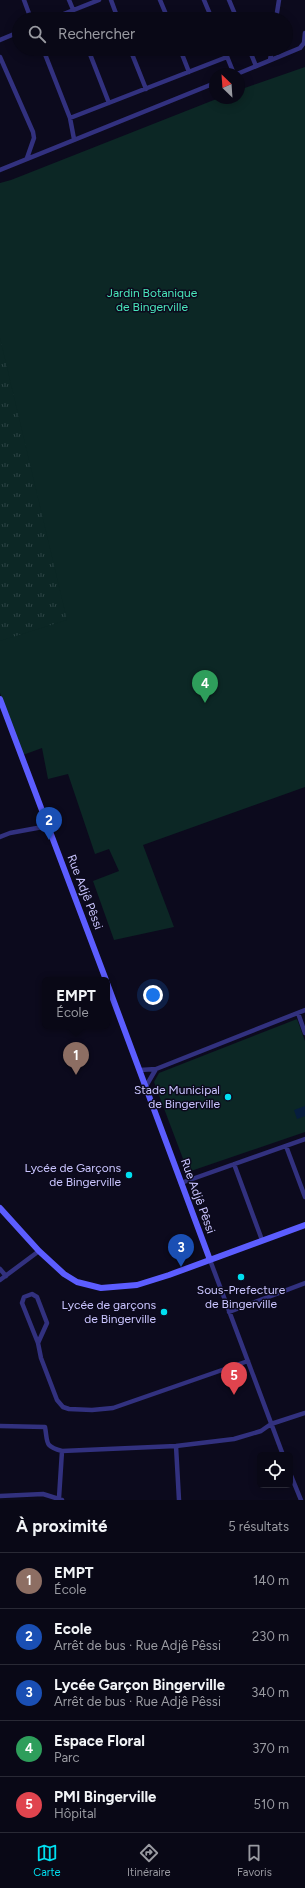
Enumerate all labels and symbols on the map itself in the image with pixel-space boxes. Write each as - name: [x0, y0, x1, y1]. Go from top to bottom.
- north arrow: [209, 68, 245, 104]
- park label: Jardin Botanique de Bingerville: [107, 286, 198, 314]
- pin: 4: [192, 670, 218, 703]
- pin: 2: [36, 807, 62, 840]
- street label: Rue Adjê Pêssi: [64, 853, 106, 931]
- your location: [143, 985, 163, 1005]
- pin: 1: [63, 1042, 89, 1075]
- place label: Stade Municipal de Bingerville: [134, 1083, 220, 1111]
- marker: Stade Municipal de Bingerville: [223, 1092, 233, 1102]
- street label: Rue Adjê Pêssi: [178, 1157, 218, 1235]
- place label: Lycée de Garçons de Bingerville: [24, 1161, 121, 1189]
- marker: Lycée de Garçons de Bingerville: [124, 1170, 134, 1180]
- pin: 3: [168, 1234, 194, 1267]
- marker: Sous-Prefecture de Bingerville: [236, 1272, 246, 1282]
- place label: Sous-Prefecture de Bingerville: [197, 1283, 286, 1311]
- place label: Lycée de garçons de Bingerville: [62, 1298, 156, 1326]
- marker: Lycée de garçons de Bingerville: [159, 1307, 169, 1317]
- pin: 5: [221, 1362, 247, 1395]

